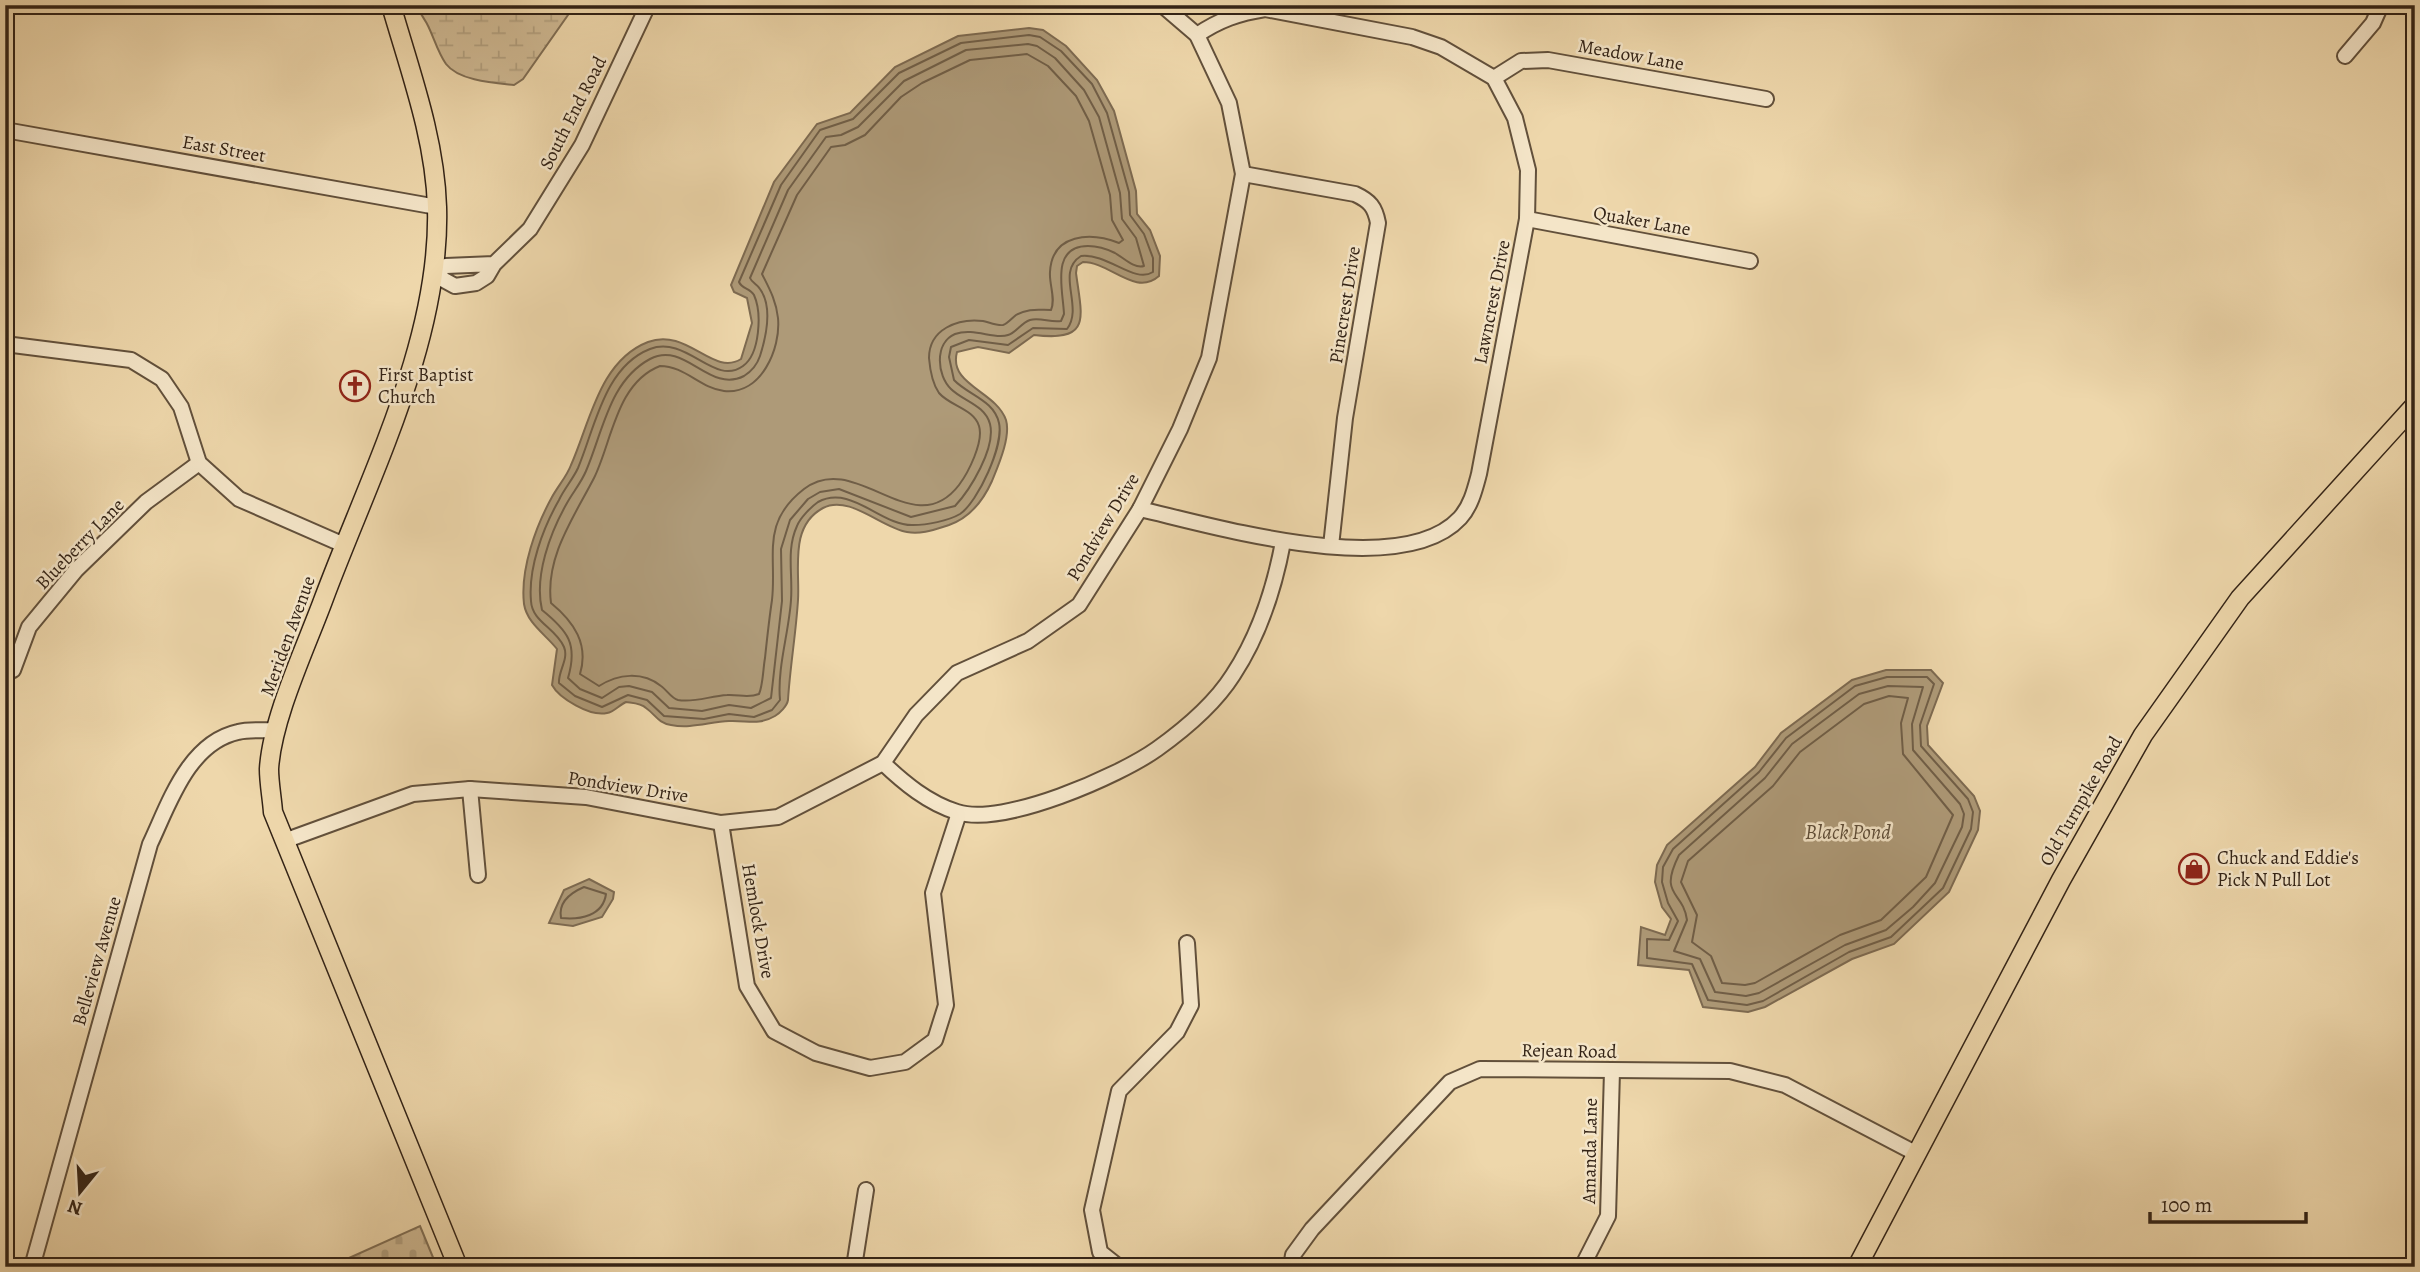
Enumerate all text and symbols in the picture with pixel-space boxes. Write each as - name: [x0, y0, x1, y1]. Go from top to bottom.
- street label: Meadow Lane: [1576, 33, 1686, 77]
- street label: South End Road: [533, 51, 613, 174]
- street label: East Street: [180, 129, 268, 169]
- street label: Quaker Lane: [1591, 200, 1693, 242]
- street label: Lawncrest Drive: [1467, 238, 1517, 366]
- street label: Pinecrest Drive: [1323, 244, 1367, 366]
- place label: First Baptist Church: [378, 362, 473, 410]
- church icon: First Baptist Church: [338, 369, 372, 403]
- street label: Pondview Drive: [1060, 468, 1146, 586]
- street label: Blueberry Lane: [30, 493, 130, 595]
- street label: Meriden Avenue: [254, 572, 322, 700]
- street label: Old Turnpike Road: [2033, 731, 2129, 871]
- street label: Pondview Drive: [566, 765, 690, 809]
- water label: Black Pond: [1805, 818, 1891, 846]
- place label: Chuck and Eddie's Pick N Pull Lot: [2217, 845, 2359, 893]
- shop icon: Chuck and Eddie's Pick N Pull Lot: [2177, 852, 2211, 886]
- street label: Hemlock Drive: [735, 861, 781, 981]
- street label: Belleview Avenue: [66, 893, 128, 1029]
- street label: Rejean Road: [1521, 1037, 1618, 1065]
- street label: Amanda Lane: [1576, 1098, 1604, 1205]
- north arrow: [46, 1156, 116, 1226]
- scale bar: [2150, 1181, 2306, 1225]
- text: 100 m: [2161, 1191, 2212, 1219]
- text: N: [64, 1193, 86, 1222]

